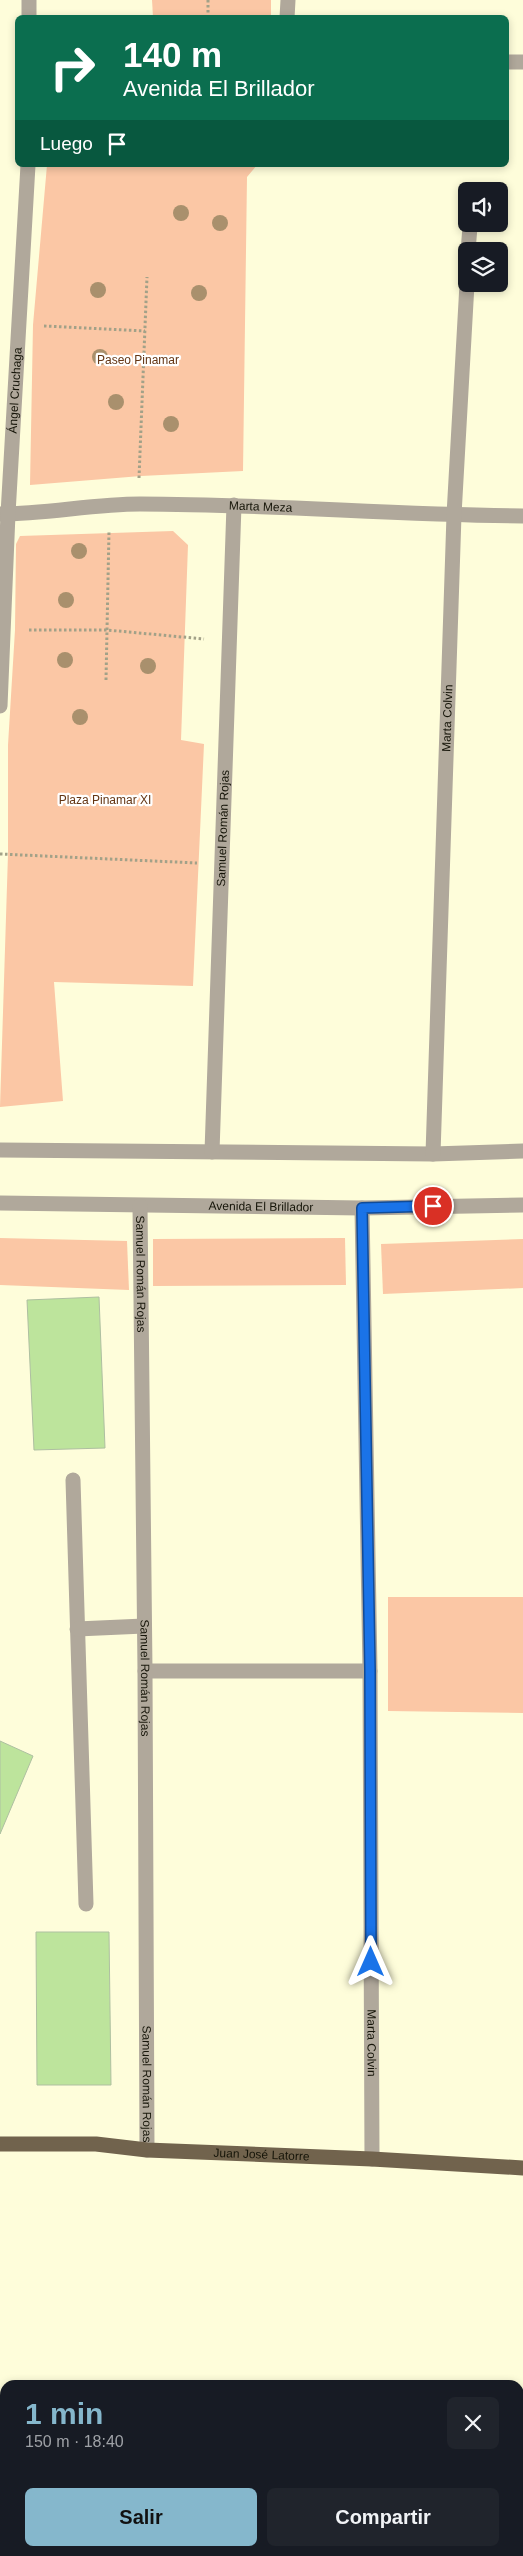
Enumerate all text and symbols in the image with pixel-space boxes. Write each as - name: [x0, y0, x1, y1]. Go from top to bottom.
- icon: right: [40, 35, 105, 100]
- text: 140 m: [123, 35, 222, 74]
- text: Avenida El Brillador: [123, 76, 315, 101]
- icon: arrive: [103, 130, 131, 158]
- text: Luego: [40, 133, 93, 154]
- map controls: [458, 182, 508, 292]
- button: sound: [458, 182, 508, 232]
- button: layers: [458, 242, 508, 292]
- street label: Ángel Cruchaga: [5, 347, 25, 434]
- park label: Paseo Pinamar: [97, 353, 179, 367]
- street label: Marta Meza: [229, 499, 293, 515]
- street label: Marta Colvin: [439, 684, 455, 752]
- street label: Samuel Román Rojas: [214, 770, 232, 887]
- park label: Plaza Pinamar XI: [59, 793, 151, 807]
- pin: [412, 1185, 454, 1227]
- icon: arrive: [419, 1192, 447, 1220]
- street label: Avenida El Brillador: [209, 1199, 313, 1214]
- street label: Samuel Román Rojas: [133, 1215, 148, 1333]
- street label: Samuel Román Rojas: [137, 1619, 152, 1736]
- position arrow: [344, 1935, 396, 1987]
- street label: Marta Colvin: [364, 2009, 379, 2077]
- street label: Samuel Román Rojas: [139, 2025, 154, 2142]
- street label: Juan José Latorre: [213, 2146, 310, 2164]
- text: 1 min: [25, 2397, 103, 2430]
- button: close: [447, 2397, 499, 2449]
- text: 150 m · 18:40: [25, 2433, 124, 2450]
- button: Salir: [25, 2488, 257, 2546]
- button: Compartir: [267, 2488, 499, 2546]

